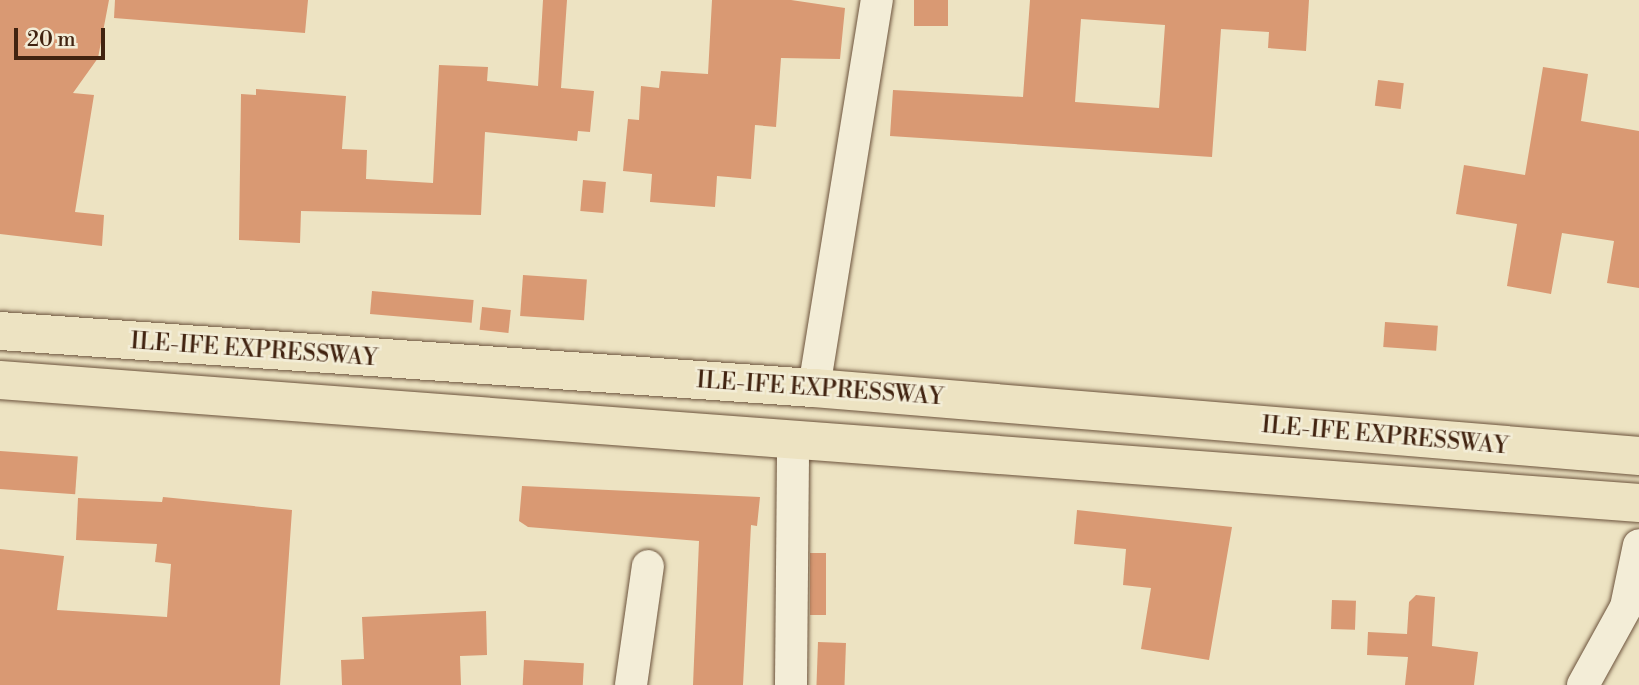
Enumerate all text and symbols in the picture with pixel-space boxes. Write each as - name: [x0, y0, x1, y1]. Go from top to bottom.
- scale bar: [18, 14, 108, 58]
- text: 20 m: [27, 27, 76, 53]
- street label: ILE-IFE EXPRESSWAY: [130, 328, 378, 372]
- street label: ILE-IFE EXPRESSWAY: [696, 367, 944, 411]
- street label: ILE-IFE EXPRESSWAY: [1260, 411, 1510, 461]

